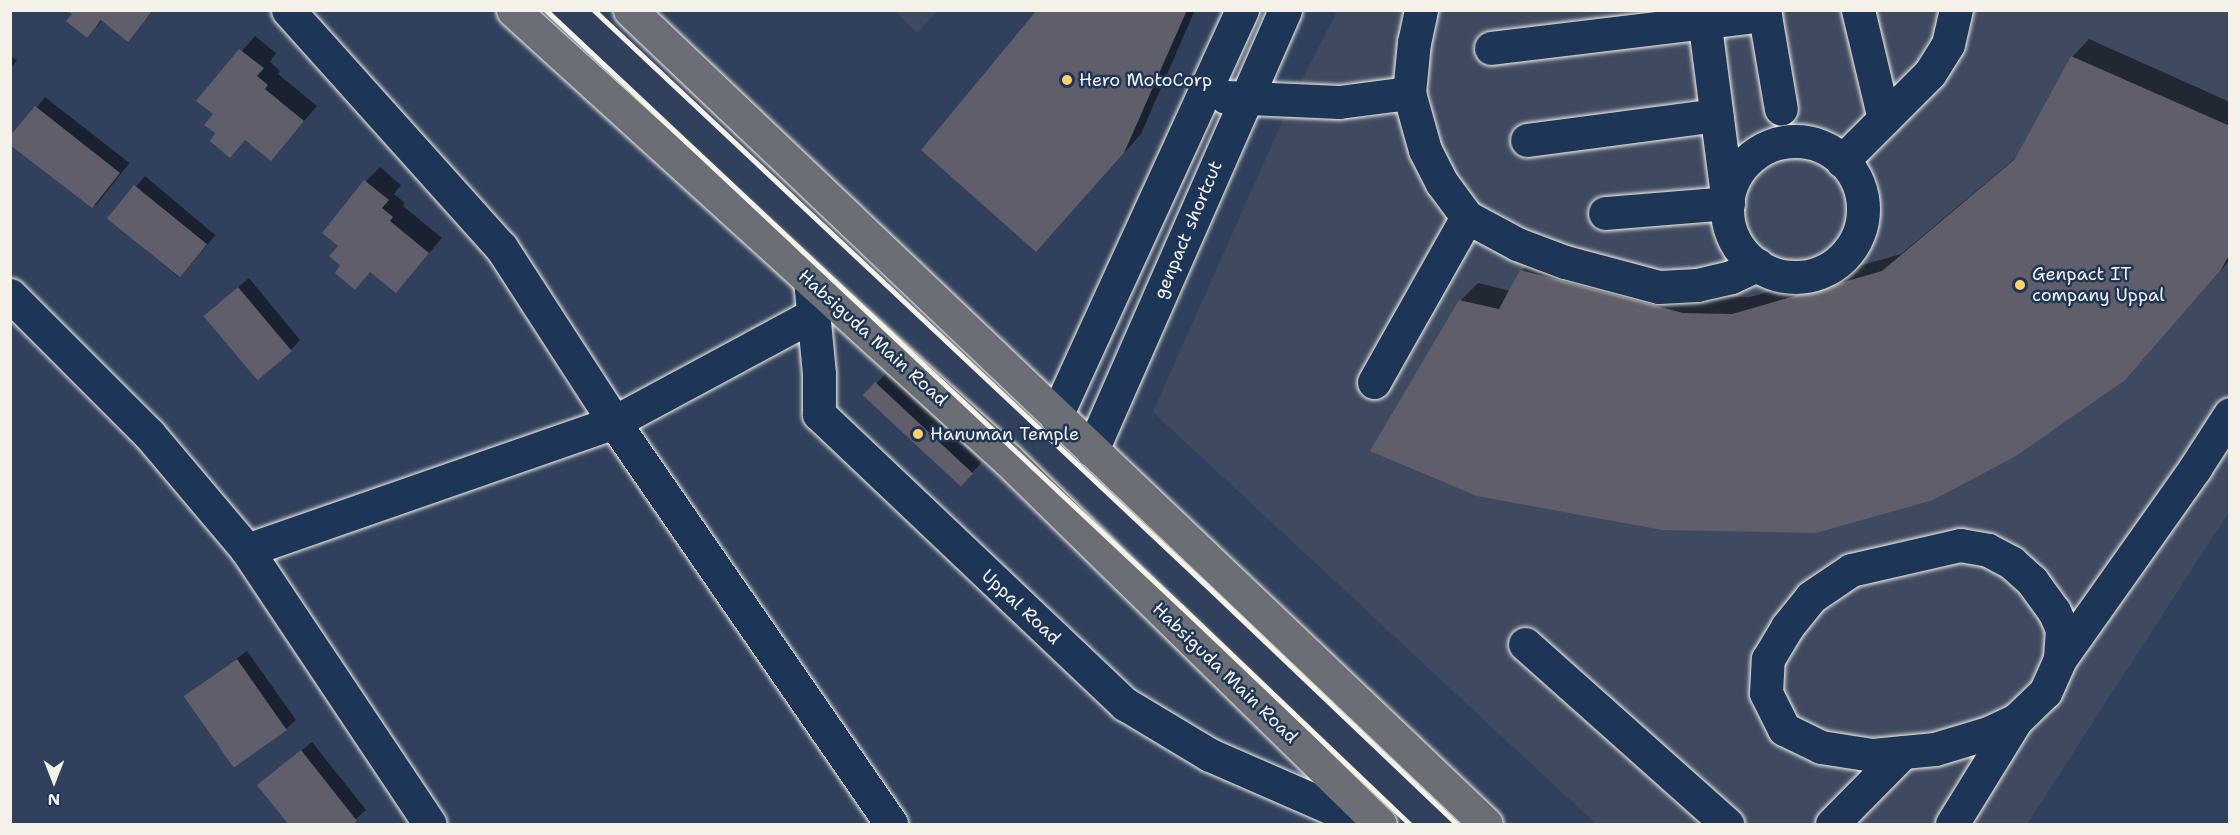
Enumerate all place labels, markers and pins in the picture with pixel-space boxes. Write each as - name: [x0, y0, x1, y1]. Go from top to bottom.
- place label: Hero MotoCorp: [1079, 69, 1212, 91]
- marker: Hero MotoCorp: [1060, 73, 1074, 87]
- place label: Genpact IT company Uppal: [2032, 264, 2165, 306]
- marker: Genpact IT company Uppal: [2013, 278, 2027, 292]
- place label: Hanuman Temple: [930, 423, 1079, 445]
- marker: Hanuman Temple: [911, 427, 925, 441]

